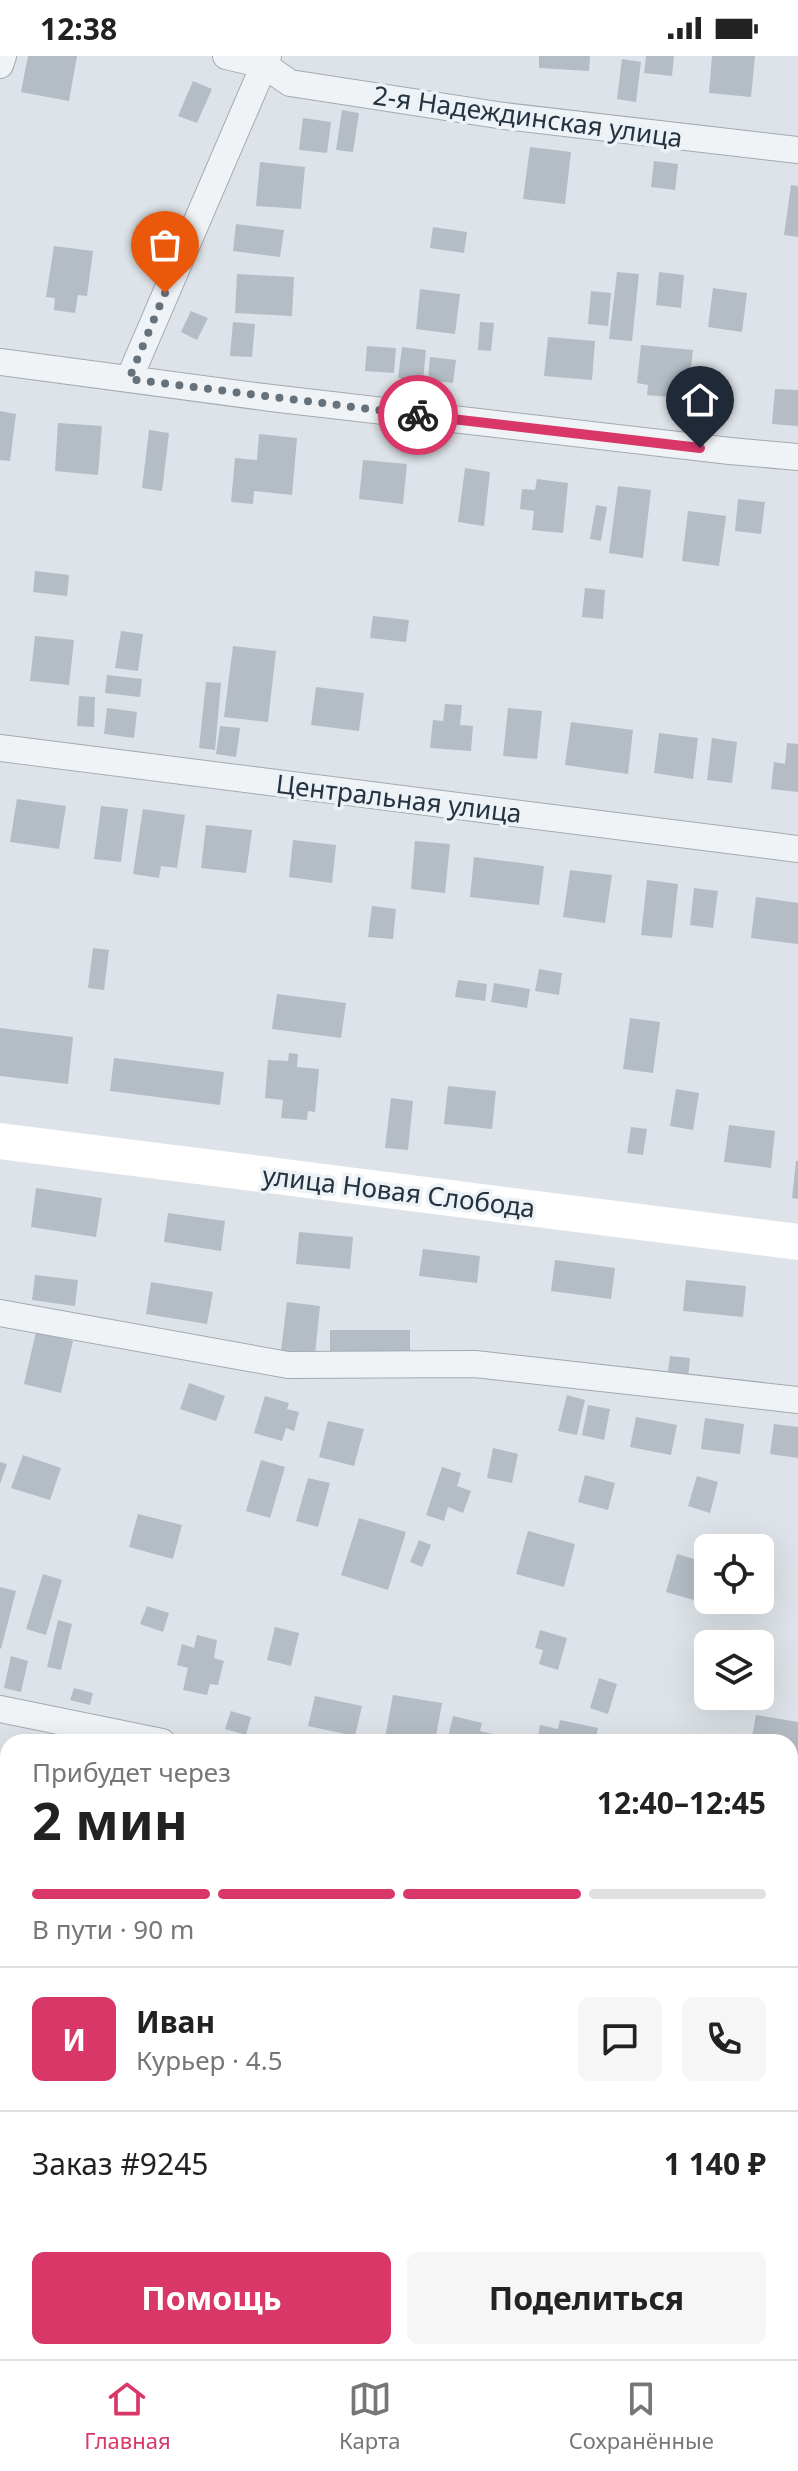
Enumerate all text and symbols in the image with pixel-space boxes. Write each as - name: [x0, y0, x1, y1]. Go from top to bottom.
- text: 12:38: [40, 8, 117, 49]
- street label: 2-я Надеждинская улица: [371, 76, 685, 156]
- pin: [131, 211, 199, 293]
- icon: bag: [143, 223, 187, 267]
- pin: [666, 366, 734, 448]
- courier: [378, 375, 458, 455]
- icon: home: [678, 378, 722, 422]
- icon: bike: [396, 393, 440, 437]
- street label: Центральная улица: [274, 765, 524, 831]
- street label: улица Новая Слобода: [261, 1156, 537, 1226]
- map controls: [694, 1534, 774, 1710]
- button: locate: [694, 1534, 774, 1614]
- button: layers: [694, 1630, 774, 1710]
- text: Прибудет через: [32, 1754, 231, 1790]
- text: 12:40–12:45: [597, 1782, 766, 1823]
- text: 2 мин: [32, 1784, 188, 1855]
- text: В пути · 90 m: [32, 1911, 194, 1947]
- button: chat: [578, 1997, 662, 2081]
- button: phone: [682, 1997, 766, 2081]
- text: Иван: [136, 2001, 215, 2042]
- text: И: [62, 2019, 86, 2060]
- text: Курьер · 4.5: [136, 2042, 283, 2078]
- text: Заказ #9245: [32, 2143, 208, 2184]
- text: 1 140 ₽: [664, 2143, 766, 2184]
- button: Помощь: [32, 2252, 391, 2344]
- button: Поделиться: [407, 2252, 766, 2344]
- tab: Главная: [84, 2377, 171, 2455]
- tab: Карта: [339, 2377, 400, 2455]
- tab: Сохранённые: [569, 2377, 714, 2455]

